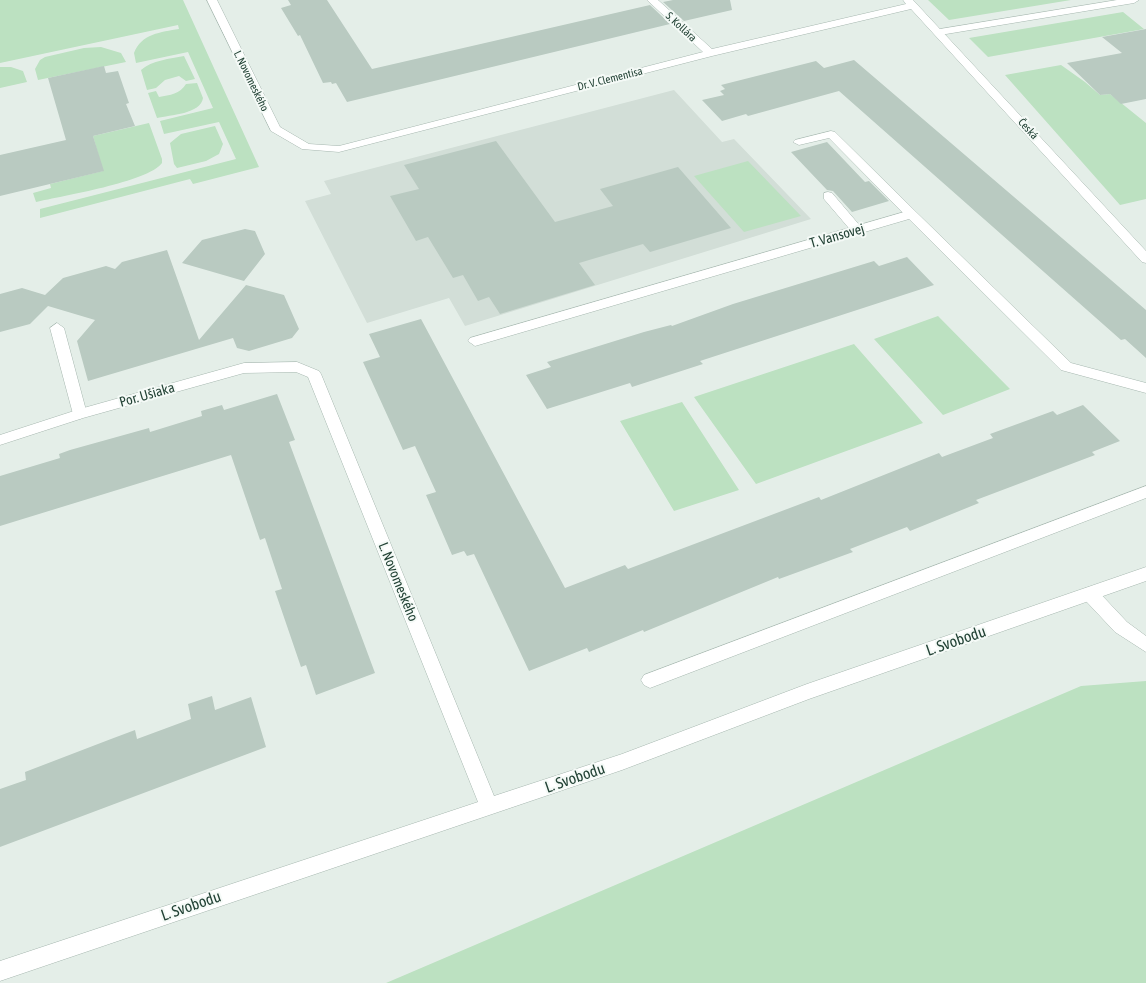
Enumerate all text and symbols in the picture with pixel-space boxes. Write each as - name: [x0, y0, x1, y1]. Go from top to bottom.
- street label: S. Kollára: [663, 9, 699, 45]
- street label: L. Novomeského: [231, 49, 271, 113]
- street label: Dr. V. Clementisa: [576, 65, 644, 93]
- street label: Česká: [1015, 116, 1041, 142]
- street label: T. Vansovej: [808, 220, 866, 252]
- street label: Por. Ušiaka: [117, 379, 177, 411]
- street label: L. Novomeského: [375, 540, 421, 624]
- street label: L. Svobodu: [923, 622, 989, 660]
- street label: L. Svobodu: [542, 759, 608, 797]
- street label: L. Svobodu: [158, 887, 224, 925]

